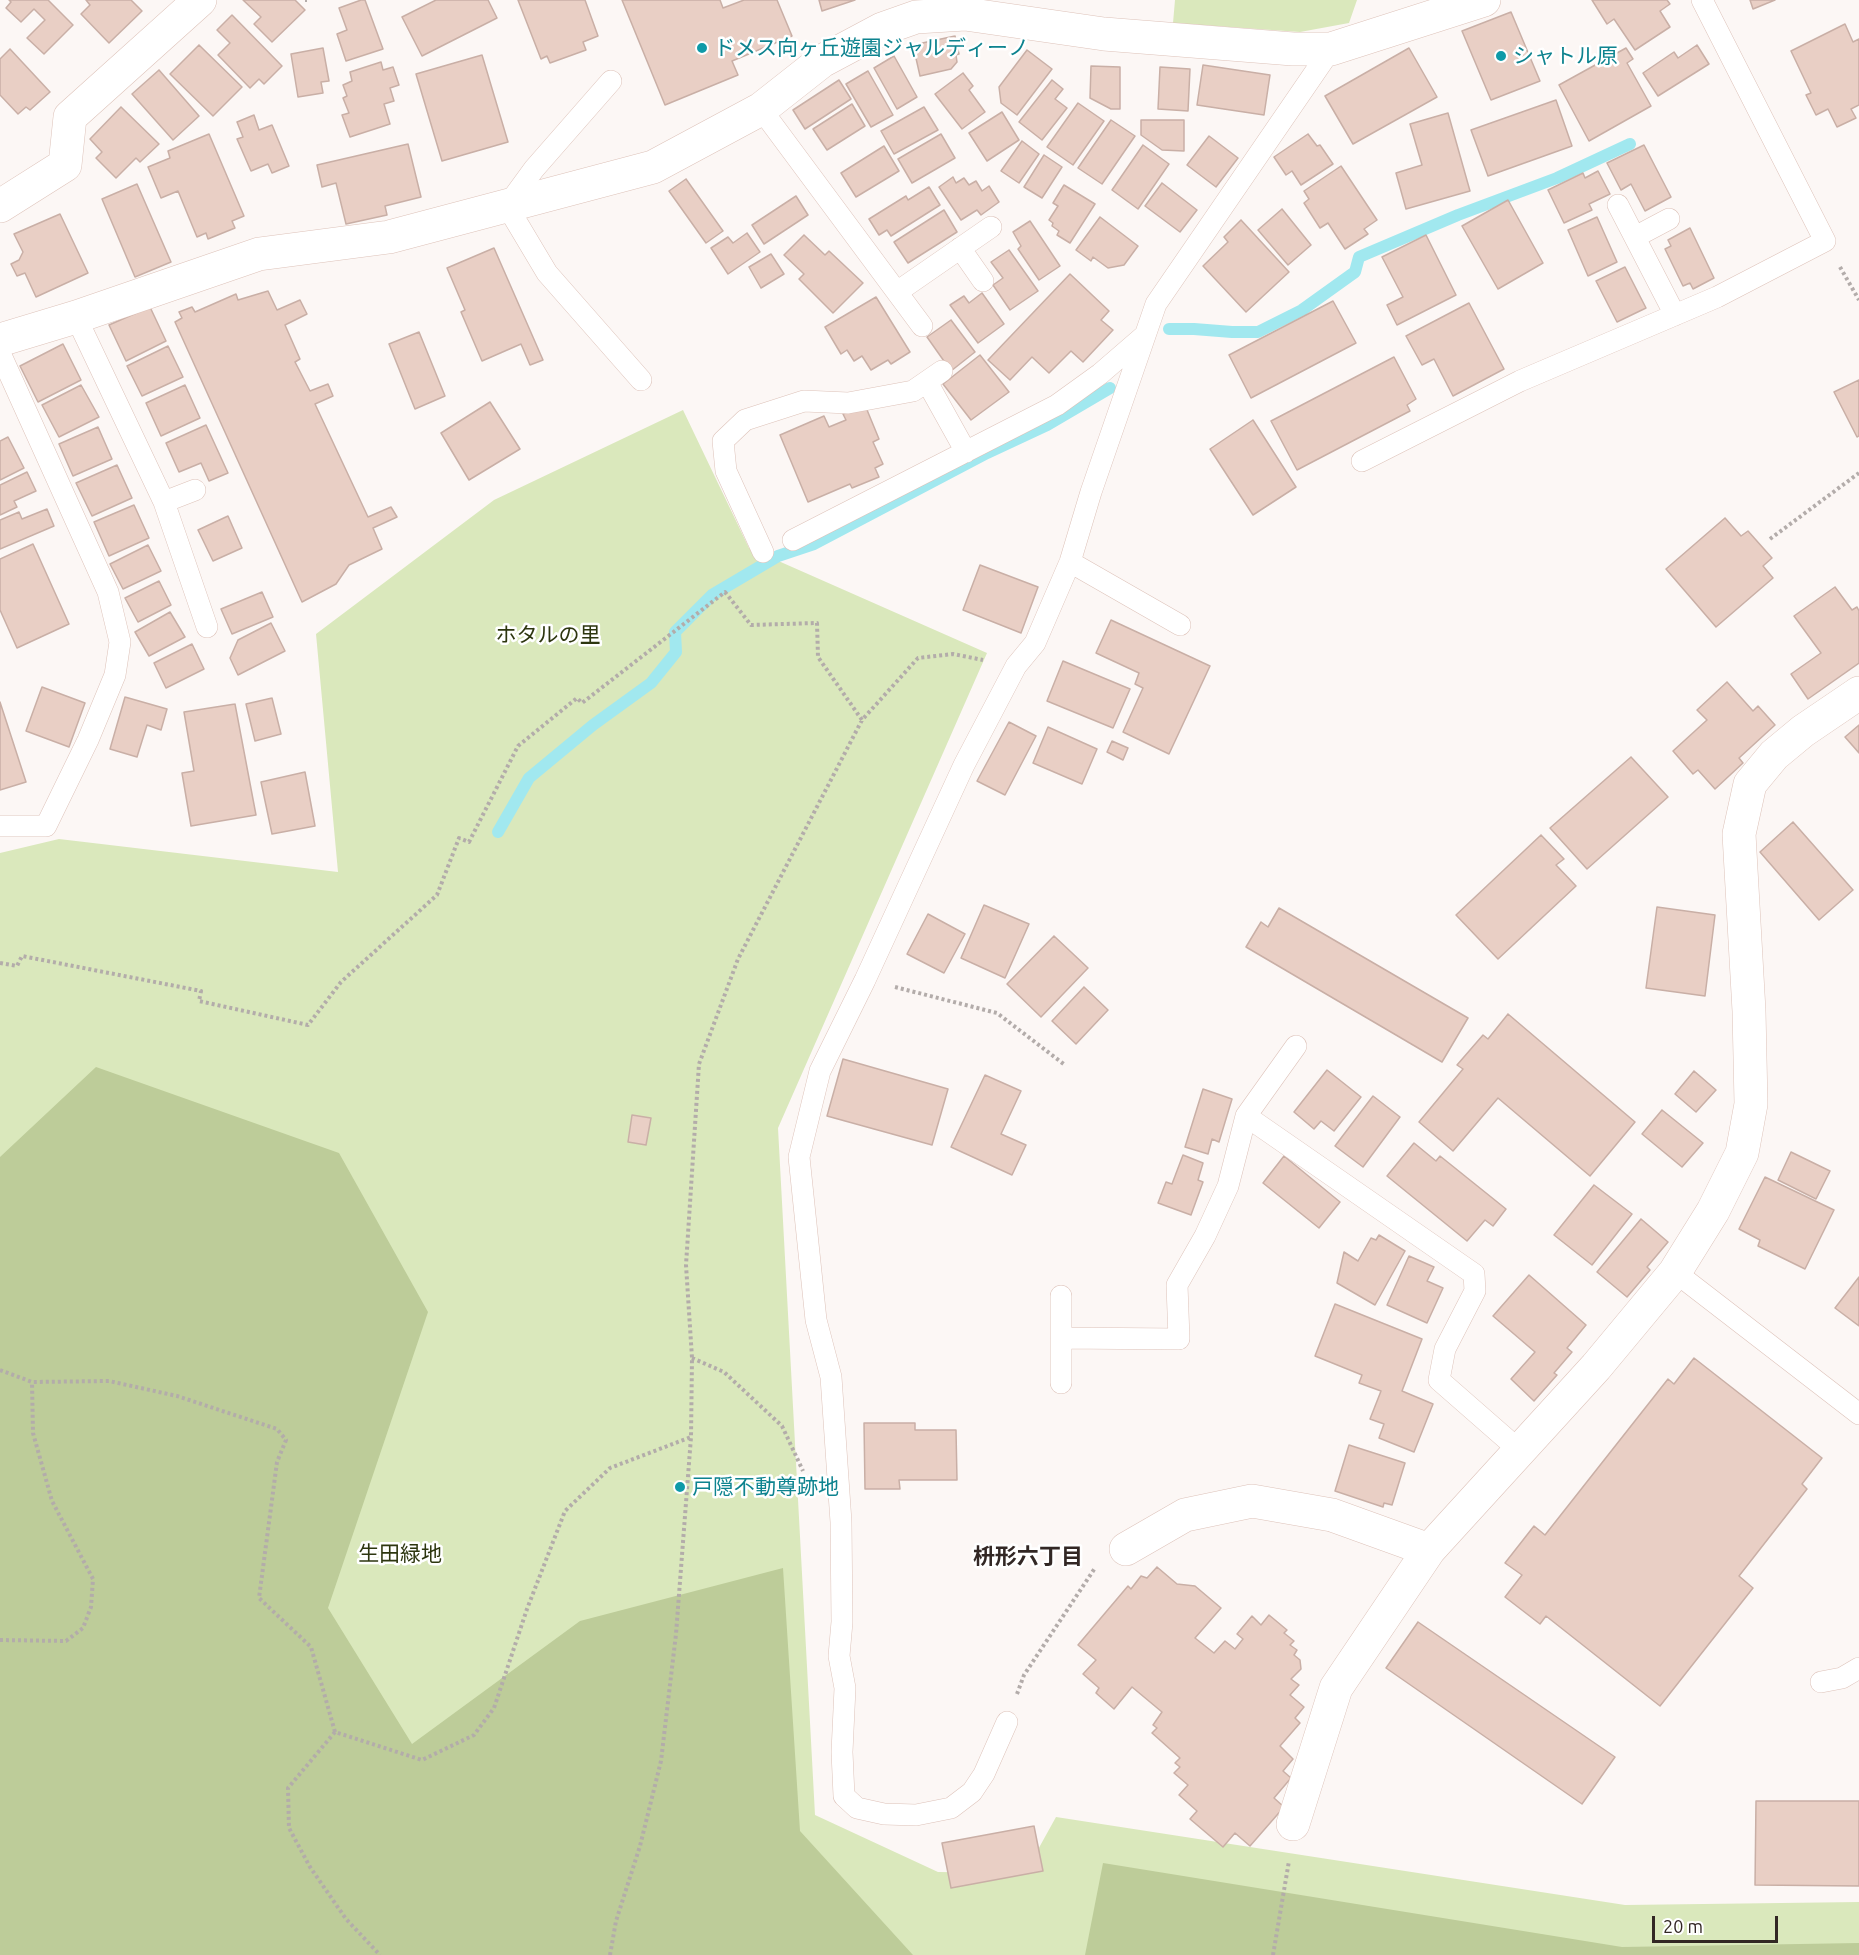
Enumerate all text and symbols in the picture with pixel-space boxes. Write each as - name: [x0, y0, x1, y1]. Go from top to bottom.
- place label: ドメス向ヶ丘遊園ジャルディーノ: [714, 35, 1029, 61]
- marker: ドメス向ヶ丘遊園ジャルディーノ: [695, 41, 709, 55]
- place label: シャトル原: [1513, 43, 1618, 69]
- marker: シャトル原: [1494, 49, 1508, 63]
- park label: ホタルの里: [496, 622, 600, 648]
- place label: 戸隠不動尊跡地: [692, 1474, 839, 1500]
- marker: 戸隠不動尊跡地: [673, 1480, 687, 1494]
- park label: 生田緑地: [358, 1541, 442, 1567]
- district label: 枡形六丁目: [973, 1544, 1083, 1570]
- scale bar: [1655, 1904, 1781, 1942]
- text: 20 m: [1663, 1916, 1703, 1936]

